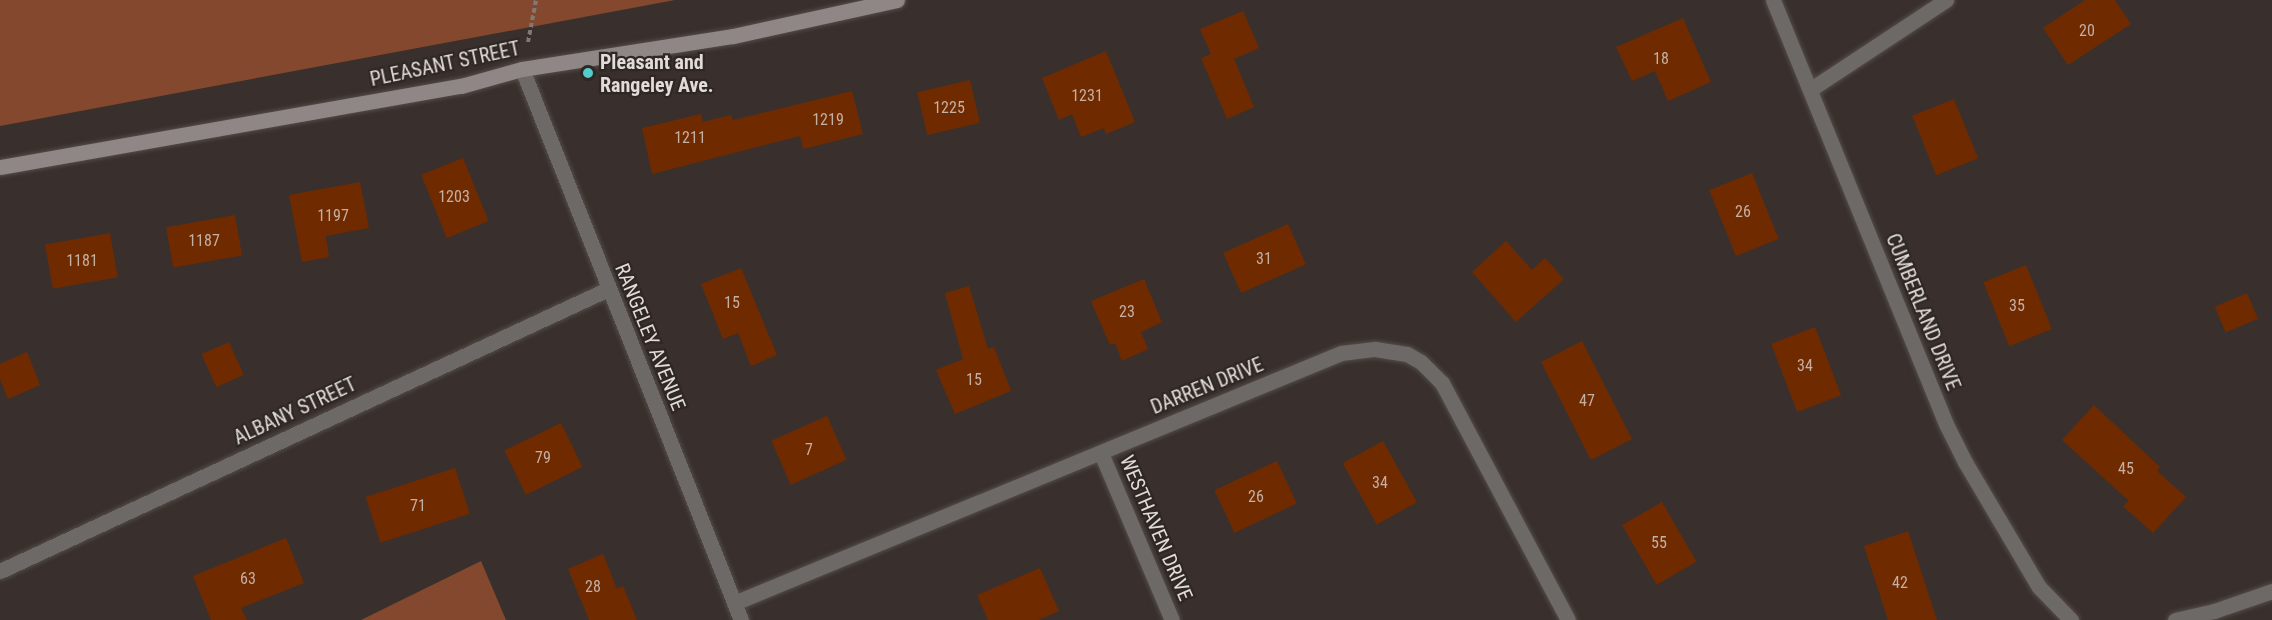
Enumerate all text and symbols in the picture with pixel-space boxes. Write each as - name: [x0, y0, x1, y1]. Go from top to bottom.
- house number: 20: [2079, 21, 2095, 41]
- street label: PLEASANT STREET: [368, 36, 522, 92]
- house number: 18: [1653, 49, 1669, 69]
- place label: Pleasant and Rangeley Ave.: [600, 50, 714, 97]
- marker: Pleasant and Rangeley Ave.: [581, 66, 595, 80]
- house number: 1231: [1071, 86, 1103, 106]
- house number: 1225: [933, 98, 965, 118]
- house number: 1219: [812, 110, 844, 130]
- house number: 1211: [674, 128, 706, 148]
- house number: 1203: [438, 187, 470, 207]
- house number: 26: [1735, 202, 1751, 222]
- house number: 1197: [317, 206, 349, 226]
- street label: CUMBERLAND DRIVE: [1881, 230, 1965, 394]
- house number: 1187: [188, 231, 220, 251]
- house number: 31: [1256, 249, 1272, 269]
- house number: 1181: [66, 251, 98, 271]
- street label: RANGELEY AVENUE: [610, 260, 690, 414]
- house number: 15: [724, 293, 740, 313]
- house number: 35: [2009, 296, 2025, 316]
- house number: 23: [1119, 302, 1135, 322]
- street label: DARREN DRIVE: [1147, 353, 1267, 419]
- house number: 34: [1797, 356, 1813, 376]
- house number: 15: [966, 370, 982, 390]
- street label: ALBANY STREET: [230, 372, 360, 450]
- house number: 47: [1579, 391, 1595, 411]
- house number: 7: [805, 440, 813, 460]
- house number: 79: [535, 448, 551, 468]
- street label: WESTHAVEN DRIVE: [1115, 452, 1197, 604]
- house number: 45: [2118, 459, 2134, 479]
- house number: 34: [1372, 473, 1388, 493]
- house number: 26: [1248, 487, 1264, 507]
- house number: 71: [410, 496, 426, 516]
- house number: 55: [1651, 533, 1667, 553]
- house number: 63: [240, 569, 256, 589]
- house number: 42: [1892, 573, 1908, 593]
- house number: 28: [585, 577, 601, 597]

